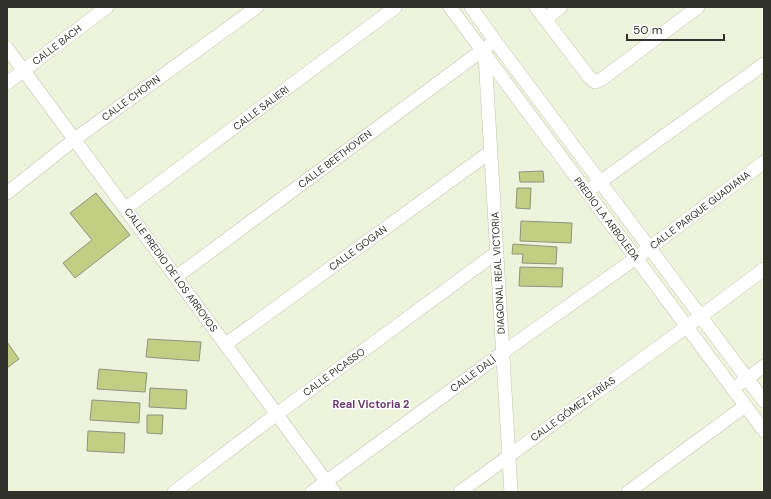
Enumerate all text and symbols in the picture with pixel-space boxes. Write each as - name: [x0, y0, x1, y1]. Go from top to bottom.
- scale bar: [627, 16, 724, 42]
- street label: CALLE BACH: [30, 22, 84, 68]
- text: 50 m: [633, 22, 662, 38]
- street label: CALLE CHOPIN: [99, 72, 163, 124]
- street label: CALLE SALIERI: [231, 83, 291, 133]
- street label: CALLE BEETHOVEN: [296, 127, 375, 191]
- street label: CALLE PARQUE GUADIANA: [647, 168, 753, 252]
- street label: PREDIO LA ARBOLEDA: [571, 174, 643, 264]
- street label: CALLE PREDIO DE LOS ARROYOS: [122, 205, 220, 335]
- street label: DIAGONAL REAL VICTORIA: [488, 211, 508, 334]
- street label: CALLE GOGAN: [326, 222, 390, 274]
- street label: CALLE PICASSO: [300, 345, 368, 399]
- street label: CALLE DALÍ: [448, 353, 499, 395]
- street label: CALLE GÓMEZ FARÍAS: [528, 374, 618, 444]
- district label: Real Victoria 2: [333, 397, 409, 411]

